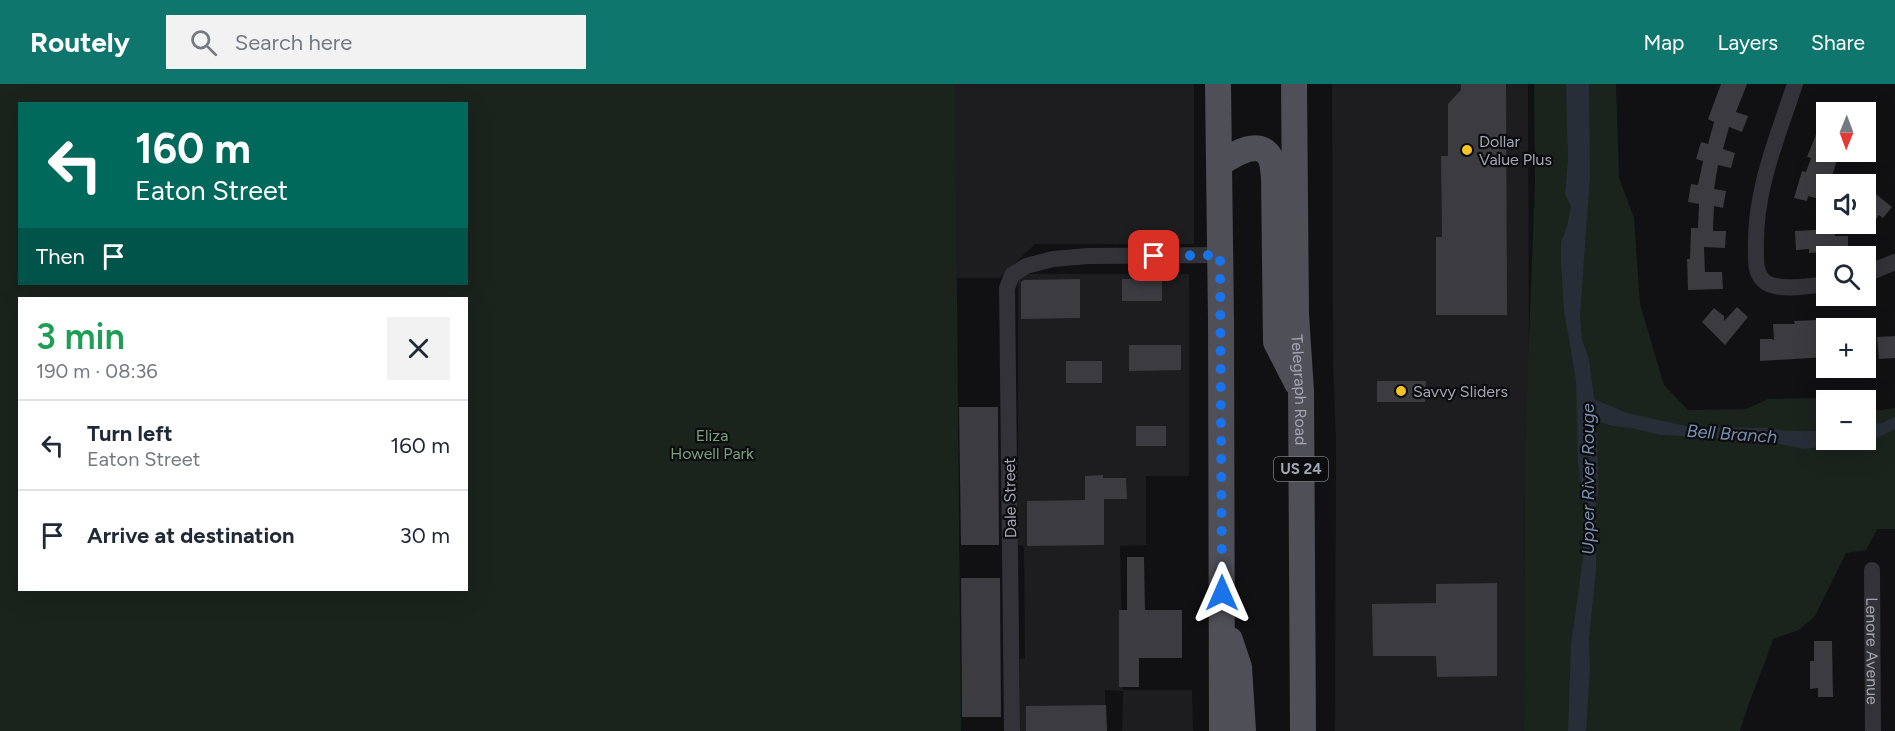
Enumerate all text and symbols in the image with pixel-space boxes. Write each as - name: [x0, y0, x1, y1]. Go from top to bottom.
- search box: [166, 15, 586, 69]
- text: Routely: [30, 25, 130, 59]
- icon: search: [187, 26, 220, 59]
- text: Search here: [235, 29, 352, 56]
- text: Map: [1644, 30, 1684, 55]
- text: Layers: [1717, 30, 1778, 55]
- text: Share: [1811, 30, 1865, 55]
- north arrow: [1816, 102, 1876, 162]
- map controls: [1816, 102, 1876, 450]
- text: 160 m: [135, 123, 251, 174]
- icon: left: [36, 126, 114, 204]
- place label: Dollar Value Plus: [1479, 132, 1552, 169]
- marker: Dollar Value Plus: [1460, 143, 1474, 157]
- text: Eaton Street: [135, 174, 288, 207]
- button: sound: [1816, 174, 1876, 234]
- pin: [1128, 230, 1179, 281]
- icon: arrive: [1137, 239, 1170, 272]
- icon: arrive: [97, 240, 130, 273]
- text: Then: [36, 243, 85, 270]
- button: search: [1816, 246, 1876, 306]
- text: 3 min: [36, 315, 125, 358]
- button: close: [387, 317, 450, 380]
- button: +: [1816, 318, 1876, 378]
- street label: Telegraph Road: [1288, 334, 1311, 445]
- text: 190 m · 08:36: [36, 359, 158, 383]
- place label: Savvy Sliders: [1413, 382, 1508, 401]
- marker: Savvy Sliders: [1394, 384, 1408, 398]
- button: −: [1816, 390, 1876, 450]
- water label: Upper River Rouge: [1577, 403, 1599, 555]
- text: Turn left: [87, 420, 173, 447]
- water label: Bell Branch: [1686, 420, 1778, 448]
- park label: Eliza Howell Park: [670, 426, 754, 463]
- icon: left: [36, 429, 69, 462]
- text: 160 m: [390, 432, 450, 459]
- text: Eaton Street: [87, 447, 200, 471]
- road number: US 24: [1274, 457, 1328, 481]
- street label: Dale Street: [1000, 458, 1020, 538]
- icon: arrive: [36, 519, 69, 552]
- text: Arrive at destination: [87, 522, 295, 549]
- text: 30 m: [400, 522, 450, 549]
- position arrow: [1190, 561, 1254, 625]
- street label: Lenore Avenue: [1863, 597, 1882, 705]

